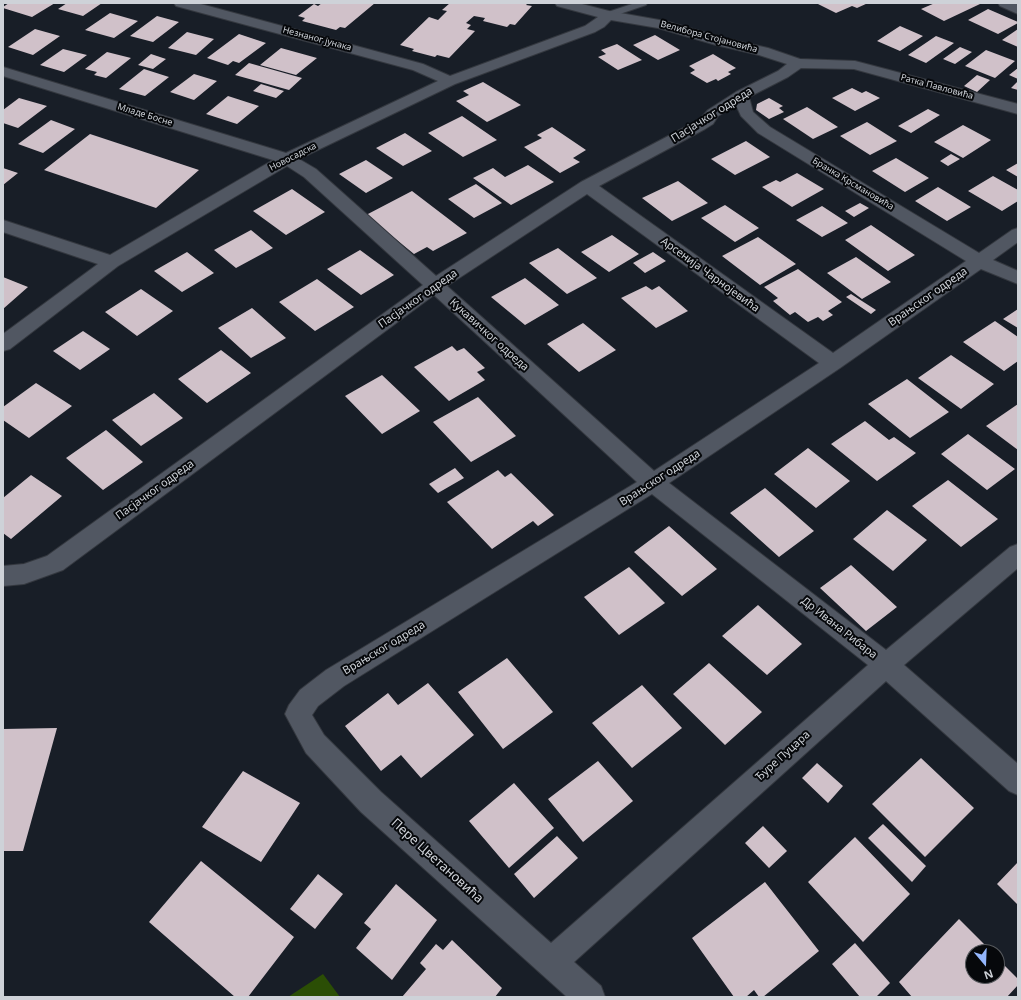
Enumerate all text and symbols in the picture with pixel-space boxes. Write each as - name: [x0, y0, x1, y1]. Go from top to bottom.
- street label: Велибора Стојановића: [659, 19, 759, 55]
- street label: Незнаног јунака: [281, 25, 353, 53]
- street label: Ратка Павловића: [899, 72, 975, 102]
- street label: Пасјачког одреда: [669, 85, 755, 145]
- street label: Младе Босне: [116, 102, 174, 128]
- street label: Новосадска: [268, 141, 318, 173]
- street label: Бранка Крсмановића: [810, 155, 896, 213]
- street label: Арсенија Чарнојевића: [658, 235, 762, 315]
- street label: Врањског одреда: [886, 265, 970, 329]
- street label: Пасјачког одреда: [376, 267, 460, 331]
- street label: Кукавичког одреда: [447, 296, 531, 374]
- street label: Врањског одреда: [617, 447, 703, 509]
- street label: Пасјачког одреда: [113, 457, 197, 523]
- street label: Др Ивана Рибара: [798, 594, 880, 662]
- street label: Врањског одреда: [341, 618, 427, 678]
- street label: Ђуре Пуцара: [753, 728, 813, 784]
- street label: Пере Цветановића: [388, 815, 486, 907]
- north arrow: [965, 944, 1005, 984]
- text: N: [982, 966, 995, 983]

